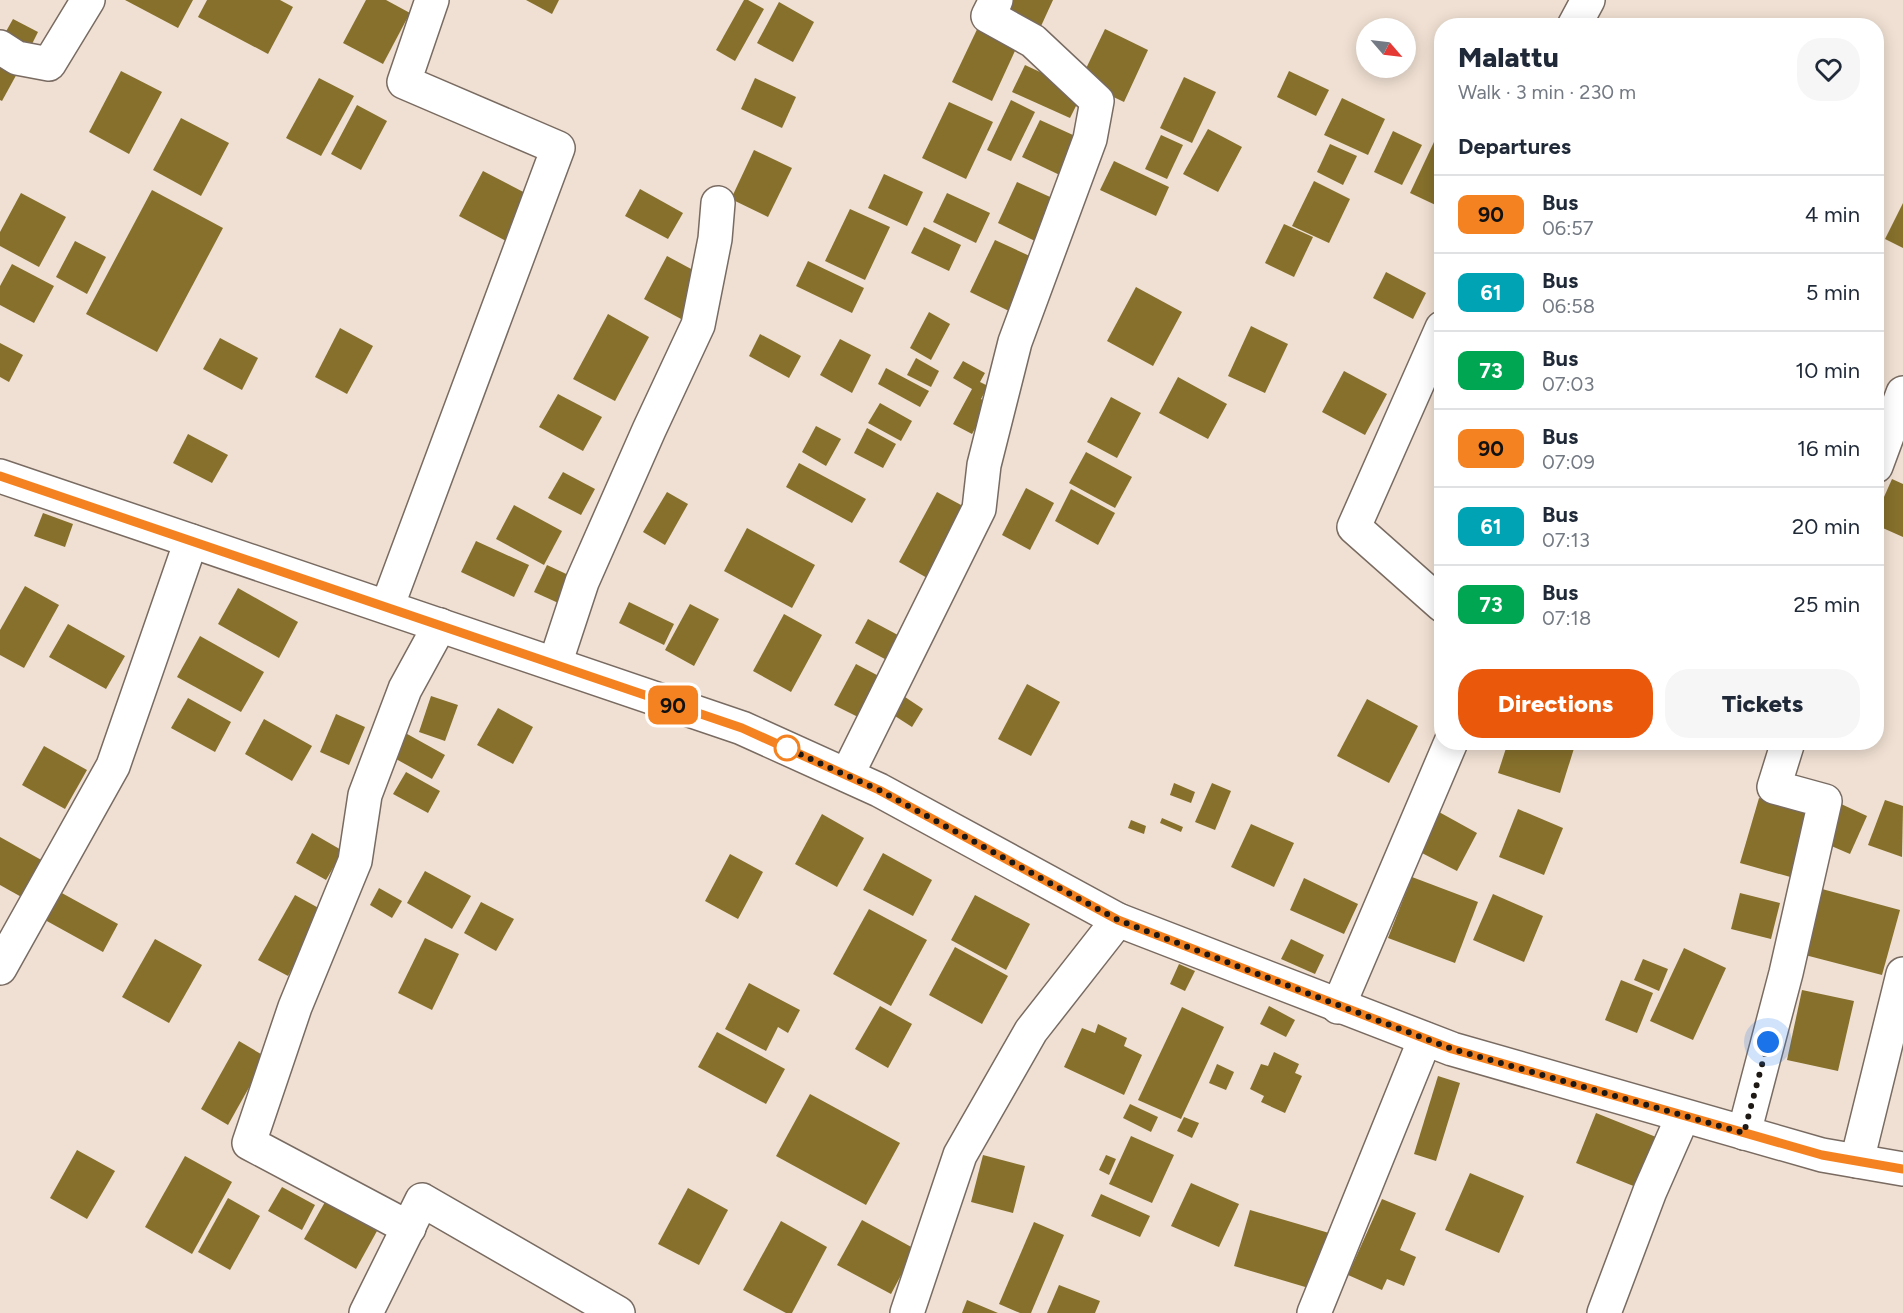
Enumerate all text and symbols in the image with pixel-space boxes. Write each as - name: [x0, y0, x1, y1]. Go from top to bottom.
- north arrow: [1356, 18, 1416, 78]
- map controls: [1356, 18, 1416, 78]
- button: heart: [1797, 38, 1860, 101]
- text: Malattu: [1458, 40, 1559, 74]
- text: Walk · 3 min · 230 m: [1458, 80, 1636, 104]
- text: Departures: [1458, 133, 1571, 160]
- text: Bus: [1542, 189, 1578, 216]
- text: 4 min: [1805, 201, 1860, 228]
- text: 90: [1478, 202, 1504, 227]
- text: 06:57: [1542, 216, 1593, 240]
- text: Bus: [1542, 267, 1578, 294]
- text: 5 min: [1806, 279, 1860, 306]
- text: 61: [1480, 280, 1502, 305]
- text: 06:58: [1542, 294, 1595, 318]
- text: Bus: [1542, 345, 1578, 372]
- text: 10 min: [1795, 357, 1860, 384]
- text: 73: [1479, 358, 1503, 383]
- text: 07:03: [1542, 372, 1594, 396]
- text: Bus: [1542, 423, 1578, 450]
- text: 16 min: [1797, 435, 1860, 462]
- text: 90: [1478, 436, 1504, 461]
- text: 07:09: [1542, 450, 1595, 474]
- text: Bus: [1542, 501, 1578, 528]
- text: 20 min: [1792, 513, 1860, 540]
- text: 61: [1480, 514, 1502, 539]
- text: 07:13: [1542, 528, 1590, 552]
- text: Bus: [1542, 579, 1578, 606]
- text: 25 min: [1794, 591, 1860, 618]
- text: 73: [1479, 592, 1503, 617]
- text: 07:18: [1542, 606, 1591, 630]
- button: Directions: [1458, 669, 1653, 738]
- button: Tickets: [1665, 669, 1860, 738]
- line badge: 90: [646, 686, 700, 724]
- text: 90: [660, 693, 686, 718]
- unlabelled marker: [774, 735, 800, 761]
- your location: [1753, 1027, 1783, 1057]

